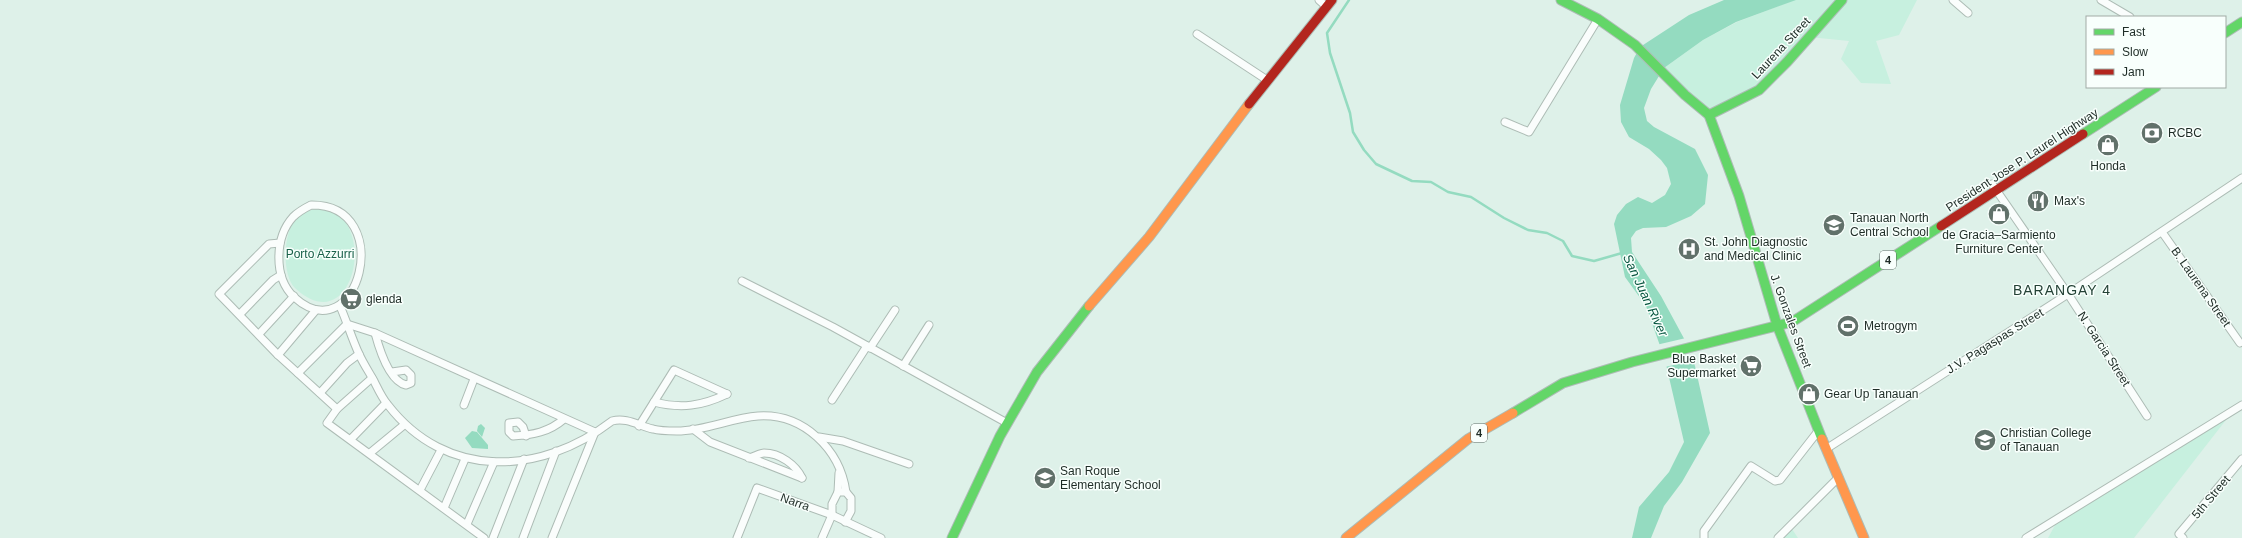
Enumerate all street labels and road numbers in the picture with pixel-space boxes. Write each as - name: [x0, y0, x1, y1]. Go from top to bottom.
- street label: Laurena Street: [1749, 14, 1814, 82]
- street label: President Jose P. Laurel Highway: [1943, 106, 2101, 214]
- street label: B. Laurena Street: [2168, 244, 2234, 330]
- road number: 4: [1880, 251, 1896, 269]
- street label: J. Gonzales Street: [1768, 272, 1815, 370]
- street label: J.V. Pagaspas Street: [1944, 305, 2047, 377]
- street label: N. Garcia Street: [2075, 309, 2134, 389]
- road number: 4: [1471, 424, 1487, 442]
- street label: 5th Street: [2189, 472, 2234, 521]
- street label: Narra: [779, 490, 812, 514]

